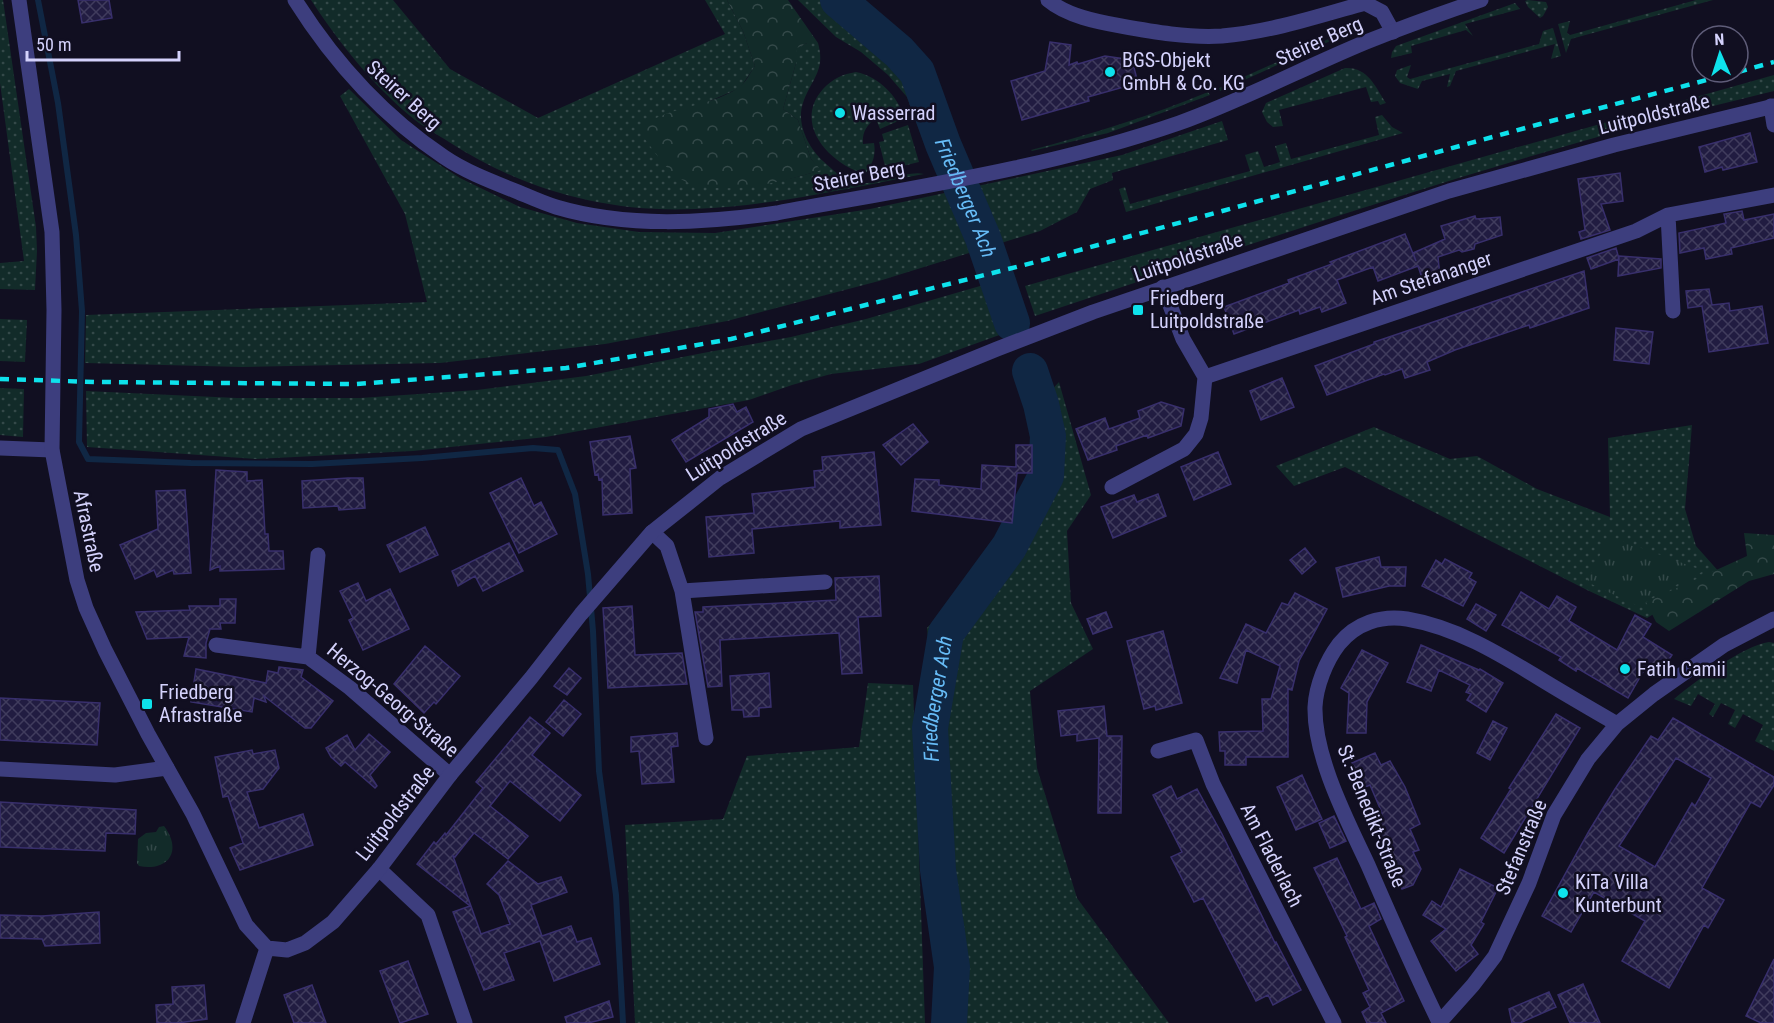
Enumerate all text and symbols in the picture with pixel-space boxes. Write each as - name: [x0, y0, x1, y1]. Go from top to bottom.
- street label: Steirer Berg: [1272, 11, 1366, 71]
- scale bar: [27, 24, 178, 62]
- north arrow: [1690, 24, 1750, 84]
- text: N: [1714, 30, 1725, 49]
- text: 50 m: [36, 34, 71, 55]
- place label: BGS-Objekt GmbH & Co. KG: [1122, 48, 1245, 95]
- street label: Steirer Berg: [362, 55, 446, 135]
- marker: BGS-Objekt GmbH & Co. KG: [1103, 65, 1117, 79]
- street label: Luitpoldstraße: [1596, 89, 1712, 139]
- place label: Wasserrad: [852, 101, 935, 125]
- marker: Wasserrad: [833, 106, 847, 120]
- water label: Friedberger Ach: [930, 135, 1001, 261]
- street label: Steirer Berg: [811, 155, 907, 197]
- street label: Luitpoldstraße: [1130, 227, 1246, 287]
- street label: Am Stefananger: [1367, 246, 1495, 310]
- place label: Friedberg Luitpoldstraße: [1150, 286, 1264, 333]
- marker: Friedberg Luitpoldstraße: [1131, 303, 1145, 317]
- street label: Luitpoldstraße: [681, 406, 791, 486]
- street label: Afrastraße: [69, 488, 109, 574]
- water label: Friedberger Ach: [918, 634, 957, 763]
- street label: Herzog-Georg-Straße: [322, 638, 464, 762]
- place label: Fatih Camii: [1637, 657, 1726, 681]
- marker: Fatih Camii: [1618, 662, 1632, 676]
- place label: Friedberg Afrastraße: [159, 680, 242, 727]
- marker: Friedberg Afrastraße: [140, 697, 154, 711]
- street label: St.-Benedikt-Straße: [1332, 741, 1412, 891]
- street label: Luitpoldstraße: [351, 761, 439, 865]
- street label: Stefanstraße: [1490, 796, 1552, 898]
- street label: Am Fladerlach: [1236, 799, 1308, 911]
- place label: KiTa Villa Kunterbunt: [1575, 870, 1662, 917]
- marker: KiTa Villa Kunterbunt: [1556, 886, 1570, 900]

